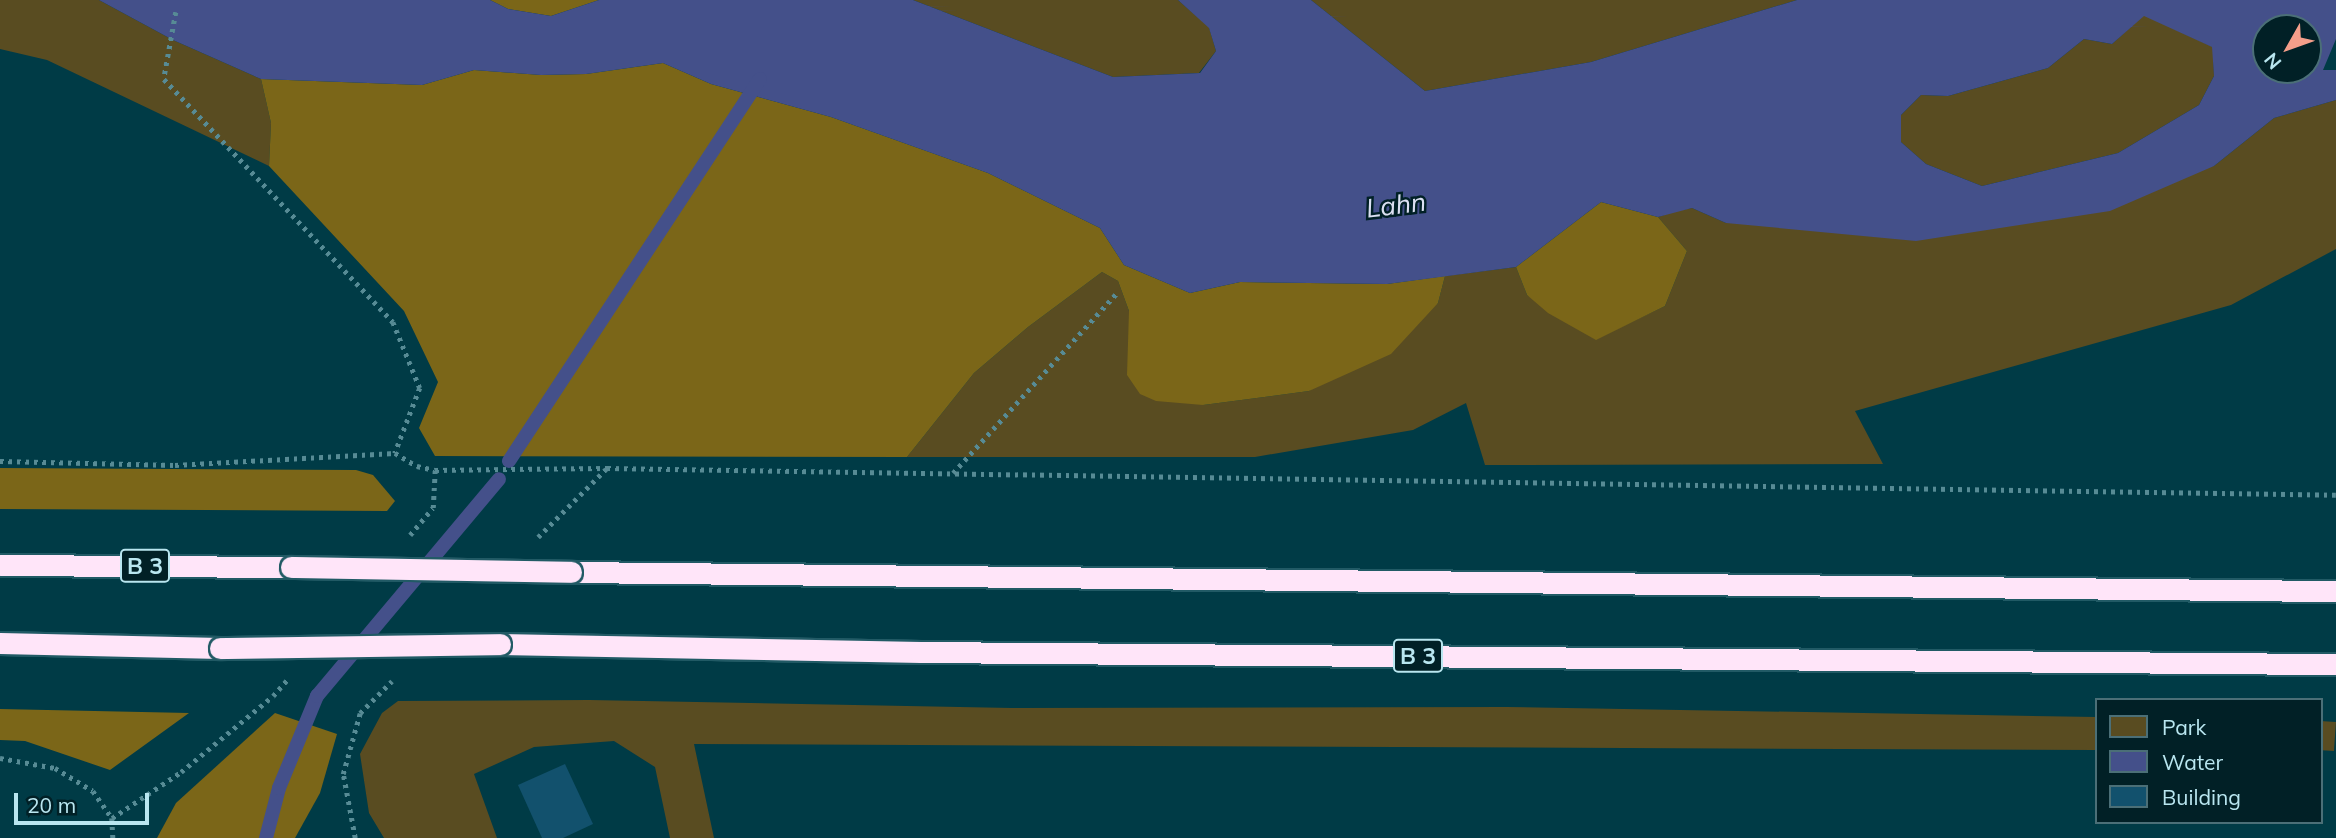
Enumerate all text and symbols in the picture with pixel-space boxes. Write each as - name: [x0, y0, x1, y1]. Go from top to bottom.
- north arrow: [2252, 14, 2322, 84]
- text: N: [2259, 48, 2286, 74]
- water label: Lahn: [1364, 186, 1428, 224]
- road number: B 3: [119, 546, 171, 586]
- road number: B 3: [1392, 636, 1444, 676]
- legend: [2094, 698, 2322, 824]
- text: Park: [2162, 714, 2206, 740]
- text: Water: [2162, 749, 2223, 775]
- scale bar: [18, 778, 152, 822]
- text: Building: [2162, 784, 2241, 810]
- text: 20 m: [27, 792, 76, 818]

